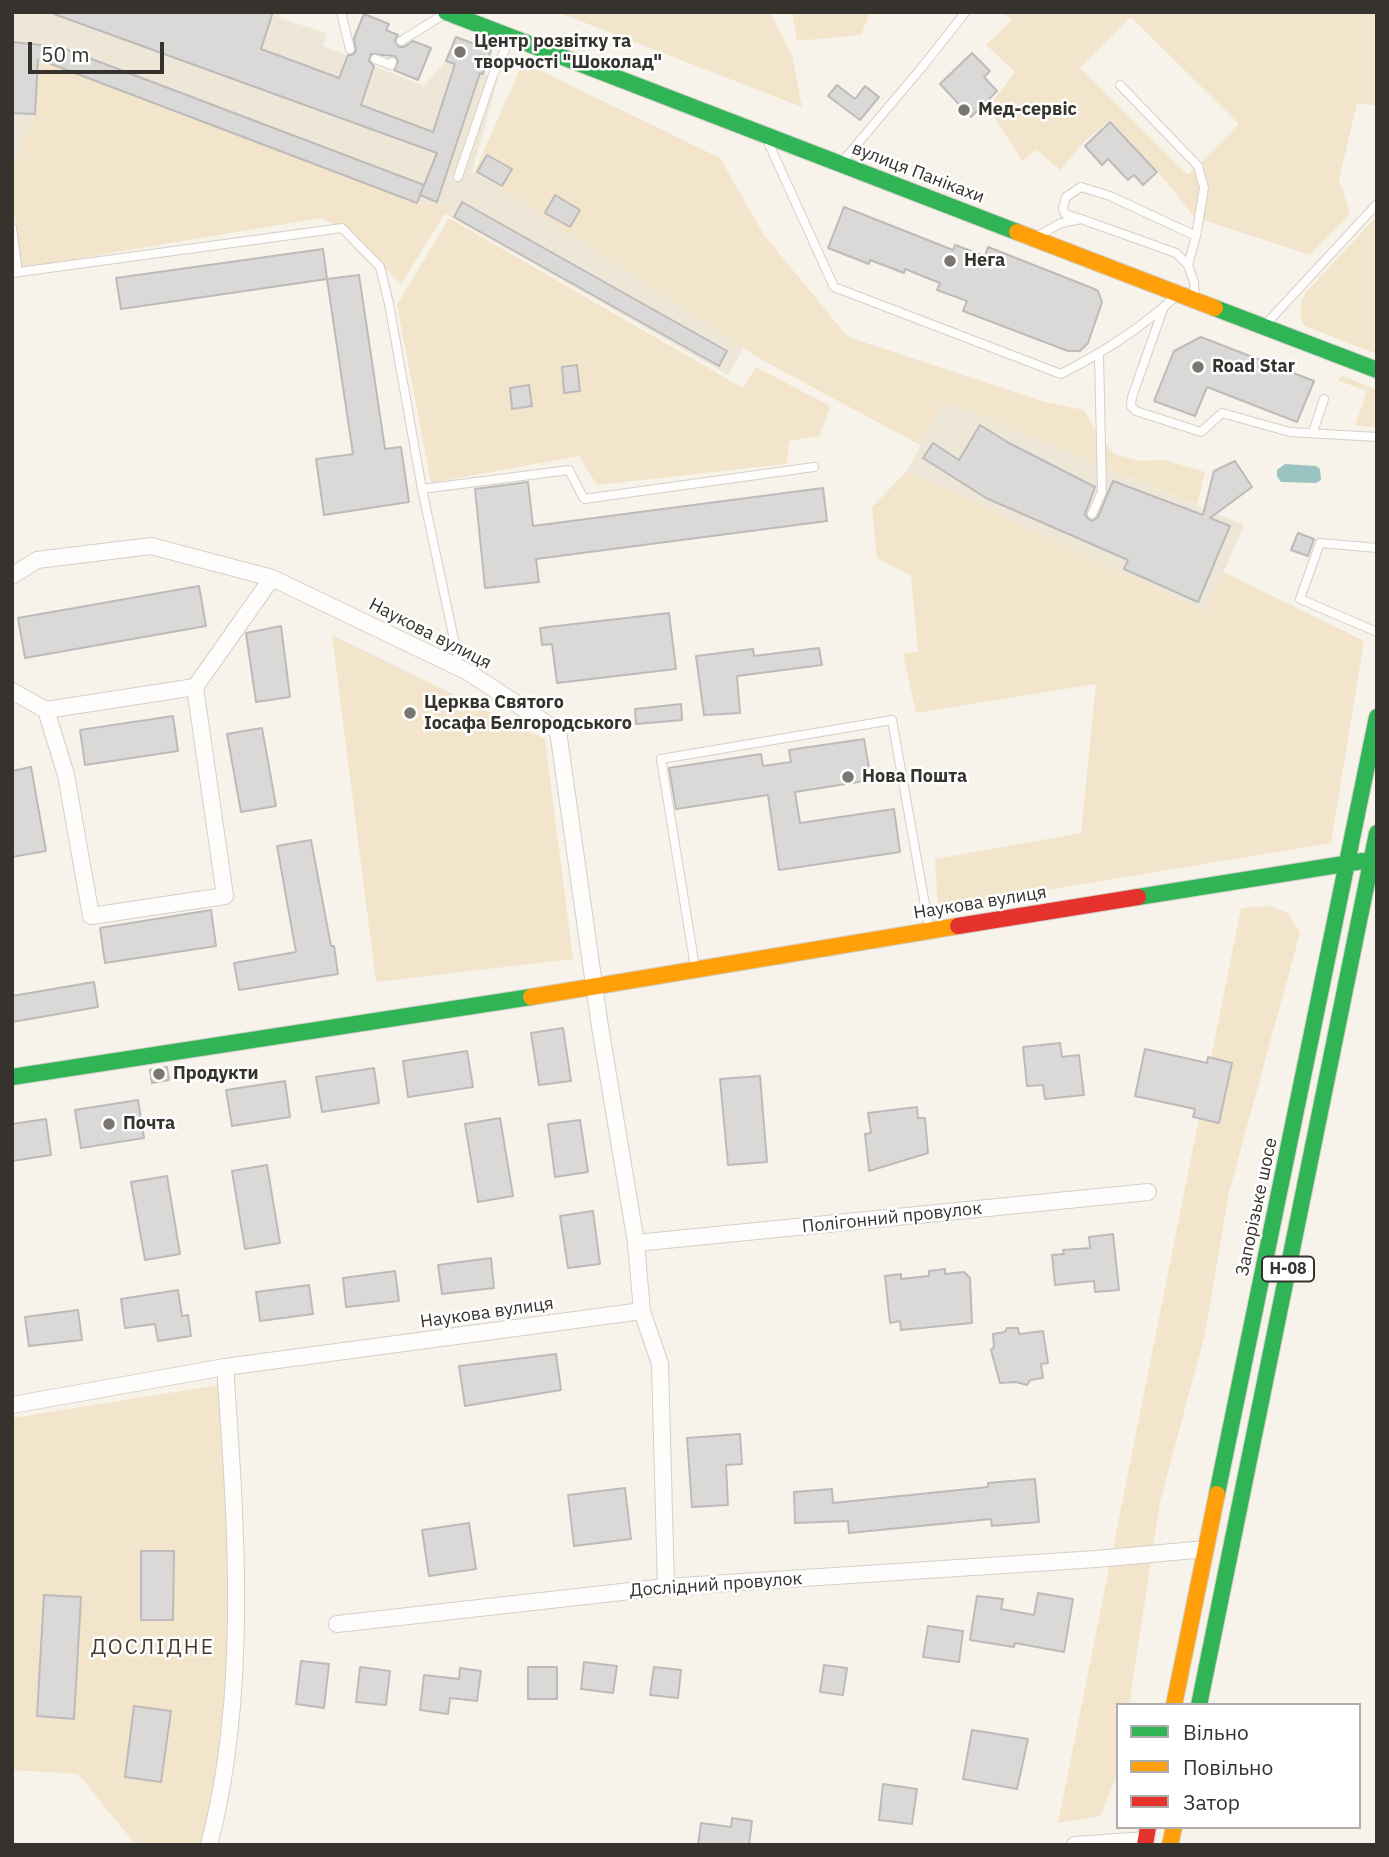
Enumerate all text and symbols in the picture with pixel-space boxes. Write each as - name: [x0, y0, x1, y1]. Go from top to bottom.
- scale bar: [32, 28, 168, 72]
- place label: Центр розвітку та творчості "Шоколад": [474, 31, 662, 74]
- text: 50 m: [41, 40, 90, 68]
- marker: Центр розвітку та творчості "Шоколад": [452, 44, 468, 60]
- place label: Мед-сервіс: [978, 99, 1077, 121]
- marker: Мед-сервіс: [956, 102, 972, 118]
- street label: вулиця Панікахи: [849, 138, 987, 208]
- place label: Нега: [964, 250, 1005, 272]
- marker: Нега: [942, 253, 958, 269]
- place label: Road Star: [1212, 356, 1295, 378]
- marker: Road Star: [1190, 359, 1206, 375]
- street label: Наукова вулиця: [365, 594, 495, 674]
- place label: Церква Святого Іосафа Белгородського: [424, 692, 632, 734]
- marker: Церква Святого Іосафа Белгородського: [402, 705, 418, 721]
- place label: Нова Пошта: [862, 766, 967, 788]
- marker: Нова Пошта: [840, 769, 856, 785]
- street label: Наукова вулиця: [912, 882, 1048, 924]
- place label: Продукти: [173, 1063, 259, 1085]
- marker: Продукти: [151, 1066, 167, 1082]
- place label: Почта: [123, 1113, 175, 1135]
- marker: Почта: [101, 1116, 117, 1132]
- street label: Запорізьке шосе: [1232, 1136, 1282, 1278]
- street label: Полігонний провулок: [801, 1198, 983, 1238]
- road number: Н-08: [1262, 1256, 1314, 1282]
- street label: Наукова вулиця: [419, 1293, 555, 1333]
- street label: Дослідний провулок: [629, 1568, 803, 1602]
- district label: ДОСЛІДНЕ: [92, 1635, 214, 1661]
- legend: [1116, 1703, 1361, 1829]
- text: Вільно: [1183, 1718, 1249, 1746]
- text: Повільно: [1183, 1753, 1273, 1781]
- text: Затор: [1183, 1788, 1240, 1816]

